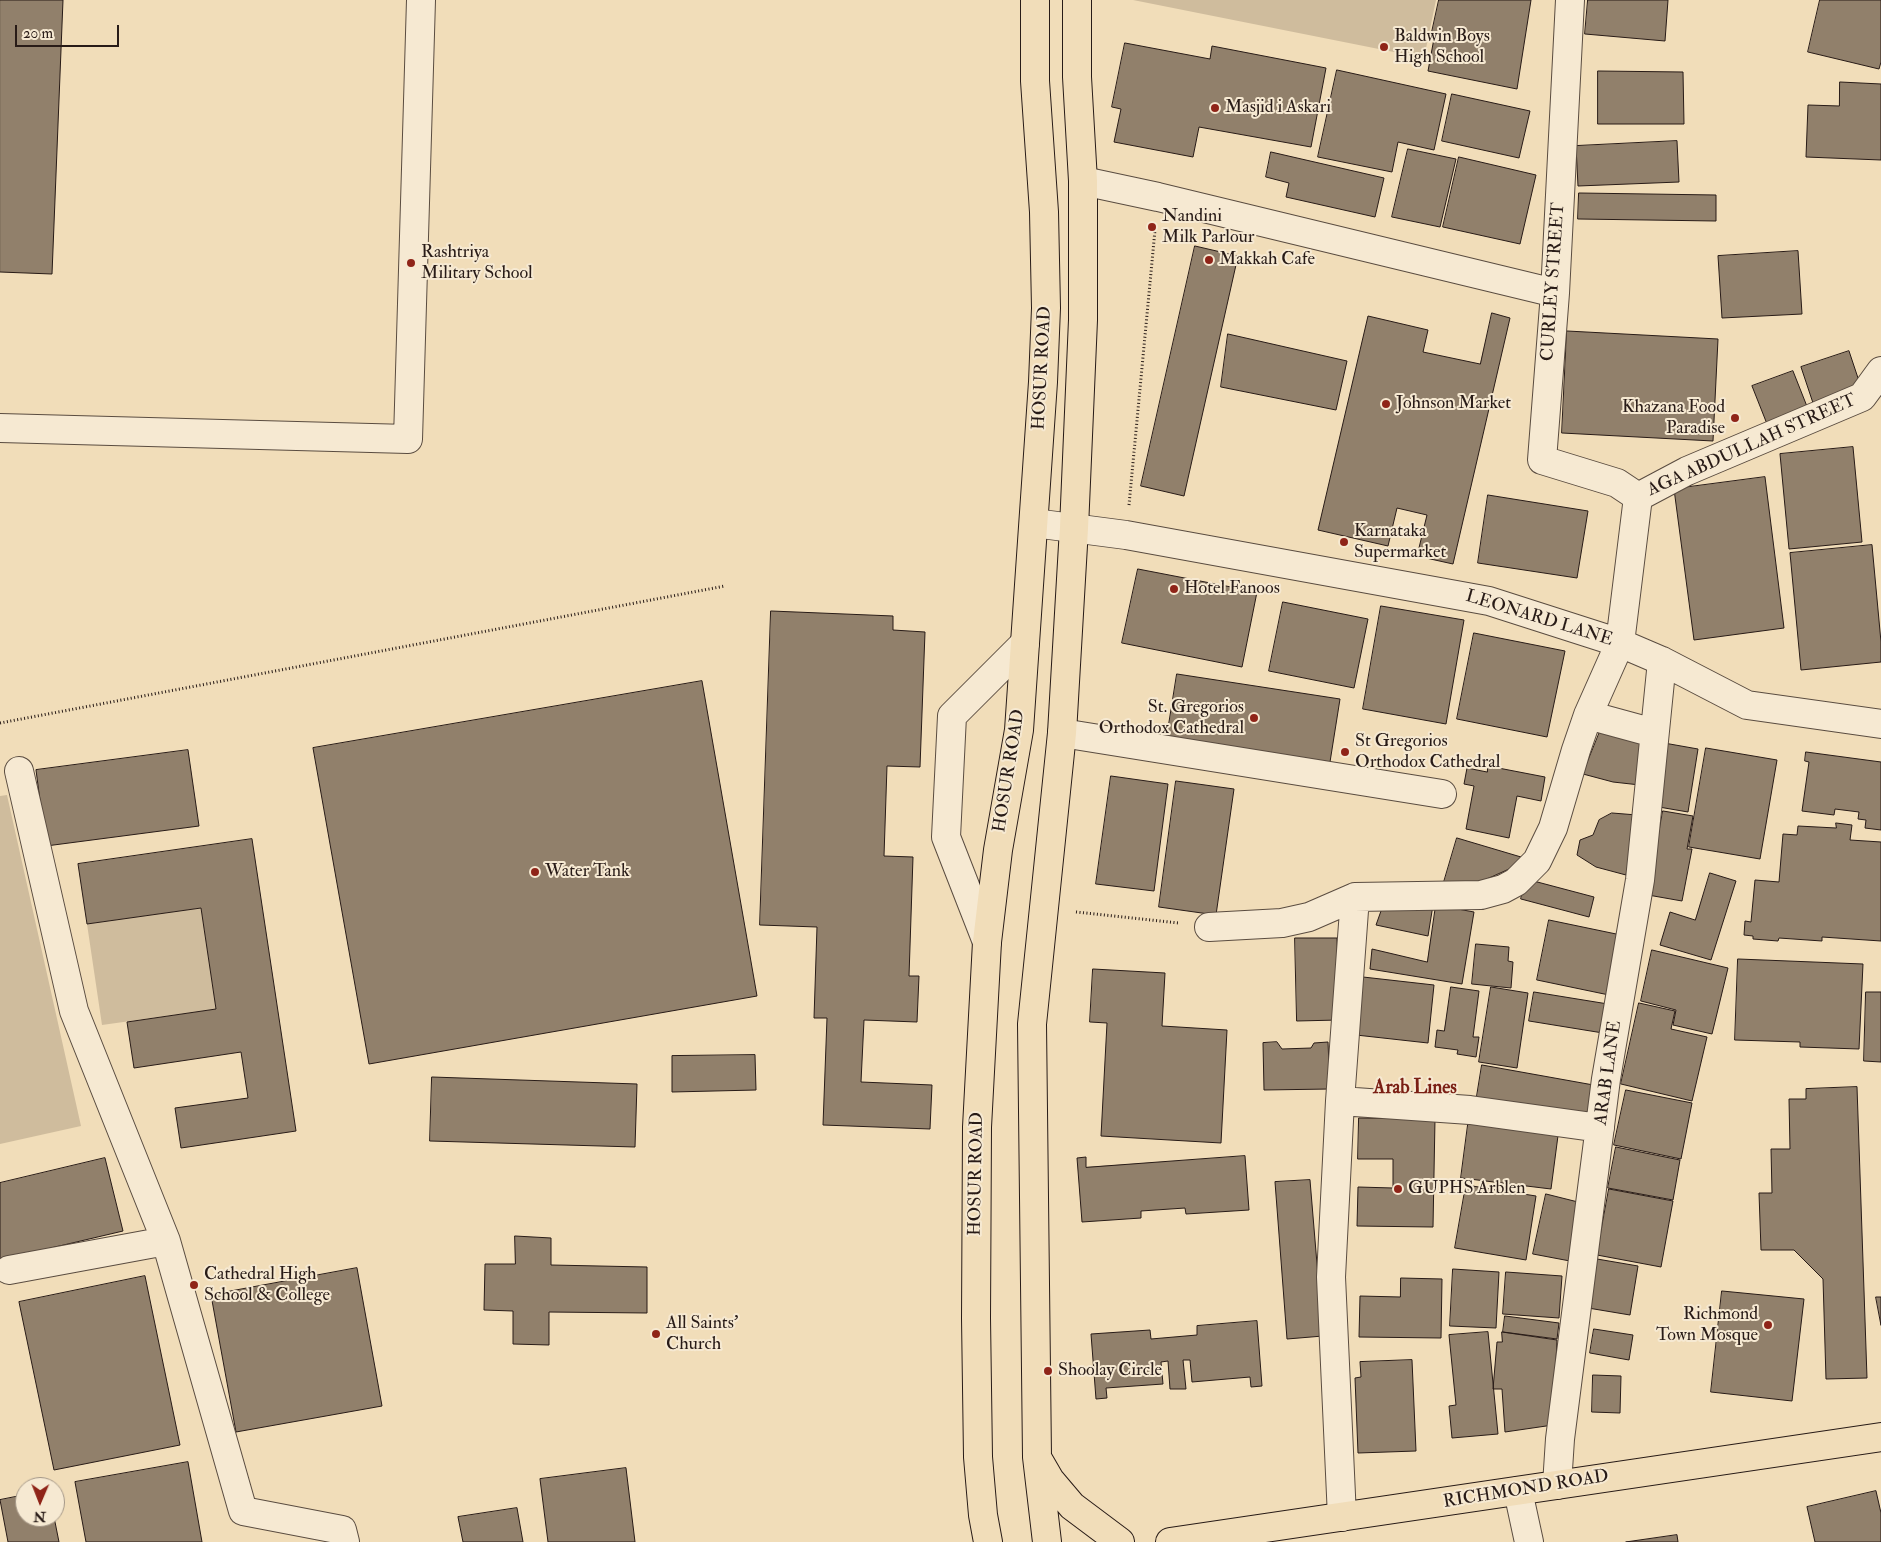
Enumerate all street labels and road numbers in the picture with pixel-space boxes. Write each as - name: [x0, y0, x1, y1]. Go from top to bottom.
- street label: CURLEY STREET: [1538, 202, 1570, 362]
- street label: HOSUR ROAD: [1029, 305, 1057, 431]
- street label: AGA ABDULLAH STREET: [1644, 390, 1860, 502]
- street label: LEONARD LANE: [1463, 586, 1615, 652]
- street label: HOSUR ROAD: [990, 708, 1030, 834]
- street label: ARAB LANE: [1591, 1019, 1627, 1127]
- street label: HOSUR ROAD: [965, 1112, 989, 1236]
- street label: RICHMOND ROAD: [1442, 1466, 1610, 1514]

